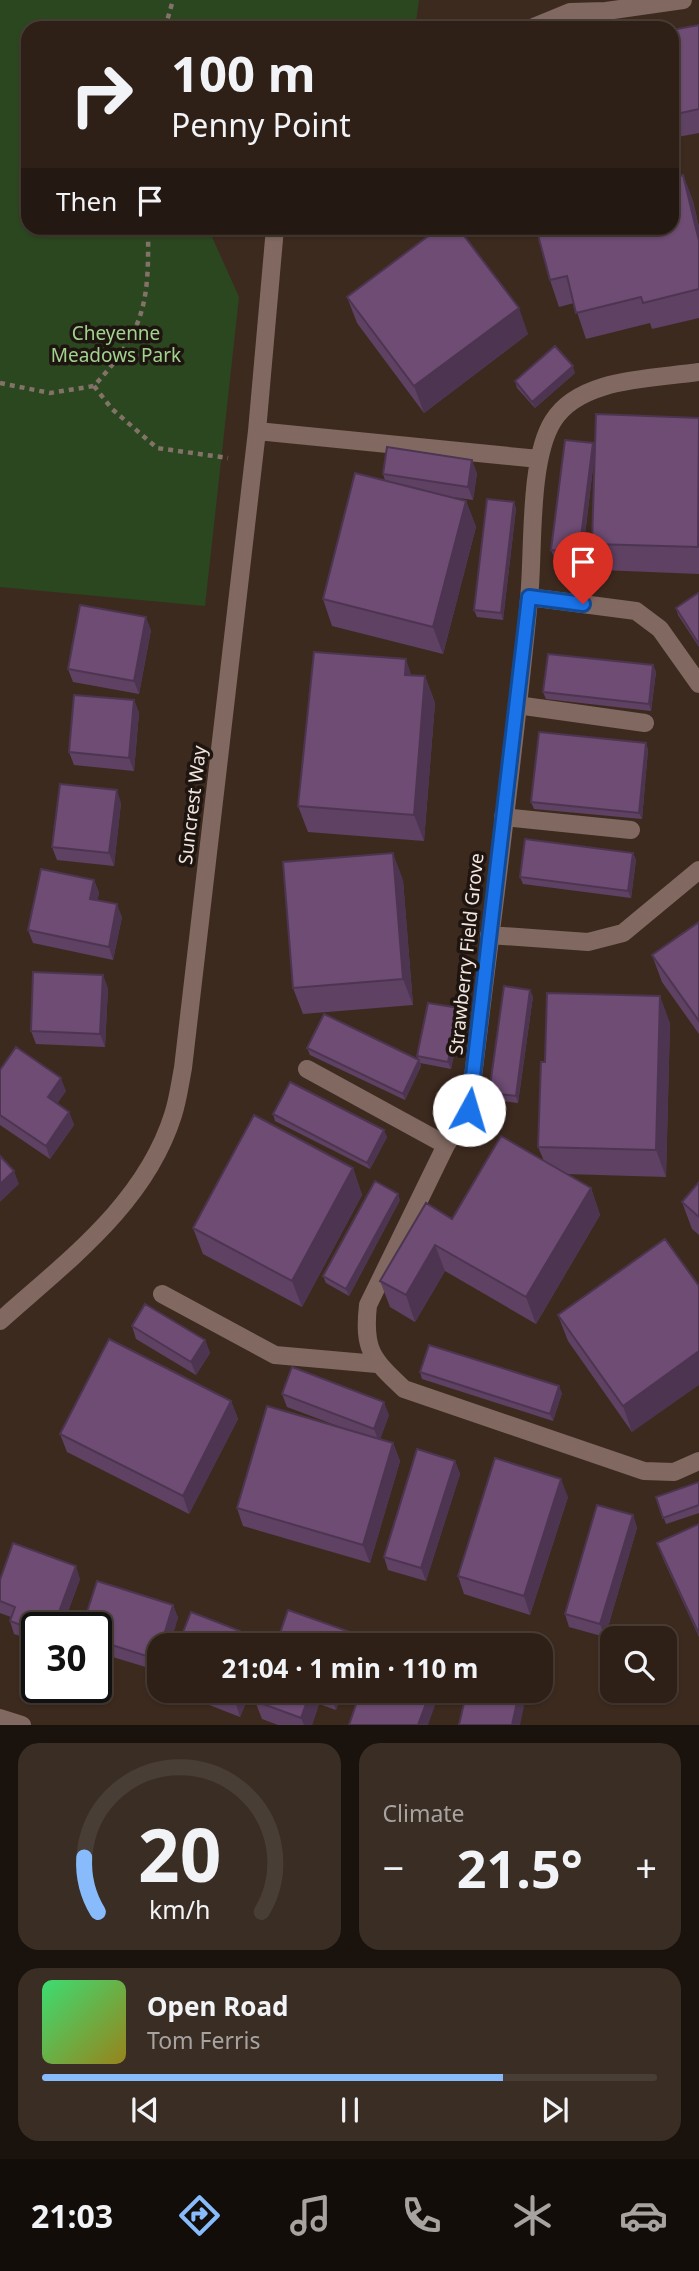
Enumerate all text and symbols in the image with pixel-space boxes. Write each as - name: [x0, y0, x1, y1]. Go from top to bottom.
- text: 100 m: [171, 40, 316, 106]
- icon: right: [56, 49, 147, 140]
- text: Penny Point: [171, 103, 351, 146]
- icon: arrive: [131, 182, 169, 220]
- text: Then: [56, 183, 117, 219]
- park label: Cheyenne Meadows Park: [51, 320, 181, 368]
- pin: [553, 532, 613, 604]
- icon: arrive: [564, 543, 602, 581]
- street label: Suncrest Way: [172, 744, 212, 866]
- street label: Strawberry Field Grove: [442, 852, 490, 1056]
- position arrow: [432, 1073, 506, 1147]
- speed limit sign: 30: [21, 1612, 112, 1703]
- map controls: [600, 1626, 677, 1703]
- button: search: [600, 1626, 677, 1703]
- text: 21:04 · 1 min · 110 m: [222, 1650, 478, 1686]
- text: Climate: [383, 1797, 465, 1829]
- text: 20: [138, 1805, 221, 1904]
- text: 21.5°: [457, 1832, 583, 1903]
- text: −: [383, 1841, 404, 1893]
- text: +: [635, 1841, 657, 1893]
- text: km/h: [148, 1892, 210, 1926]
- text: Open Road: [147, 1988, 289, 2024]
- text: Tom Ferris: [147, 2024, 260, 2056]
- icon: previous: [126, 2091, 164, 2129]
- icon: pause: [331, 2091, 369, 2129]
- icon: next: [536, 2091, 574, 2129]
- icon: directions: [175, 2191, 224, 2240]
- icon: music: [286, 2191, 335, 2240]
- icon: phone: [397, 2191, 446, 2240]
- icon: climate: [508, 2191, 557, 2240]
- icon: car: [619, 2191, 668, 2240]
- text: 21:03: [31, 2194, 113, 2237]

